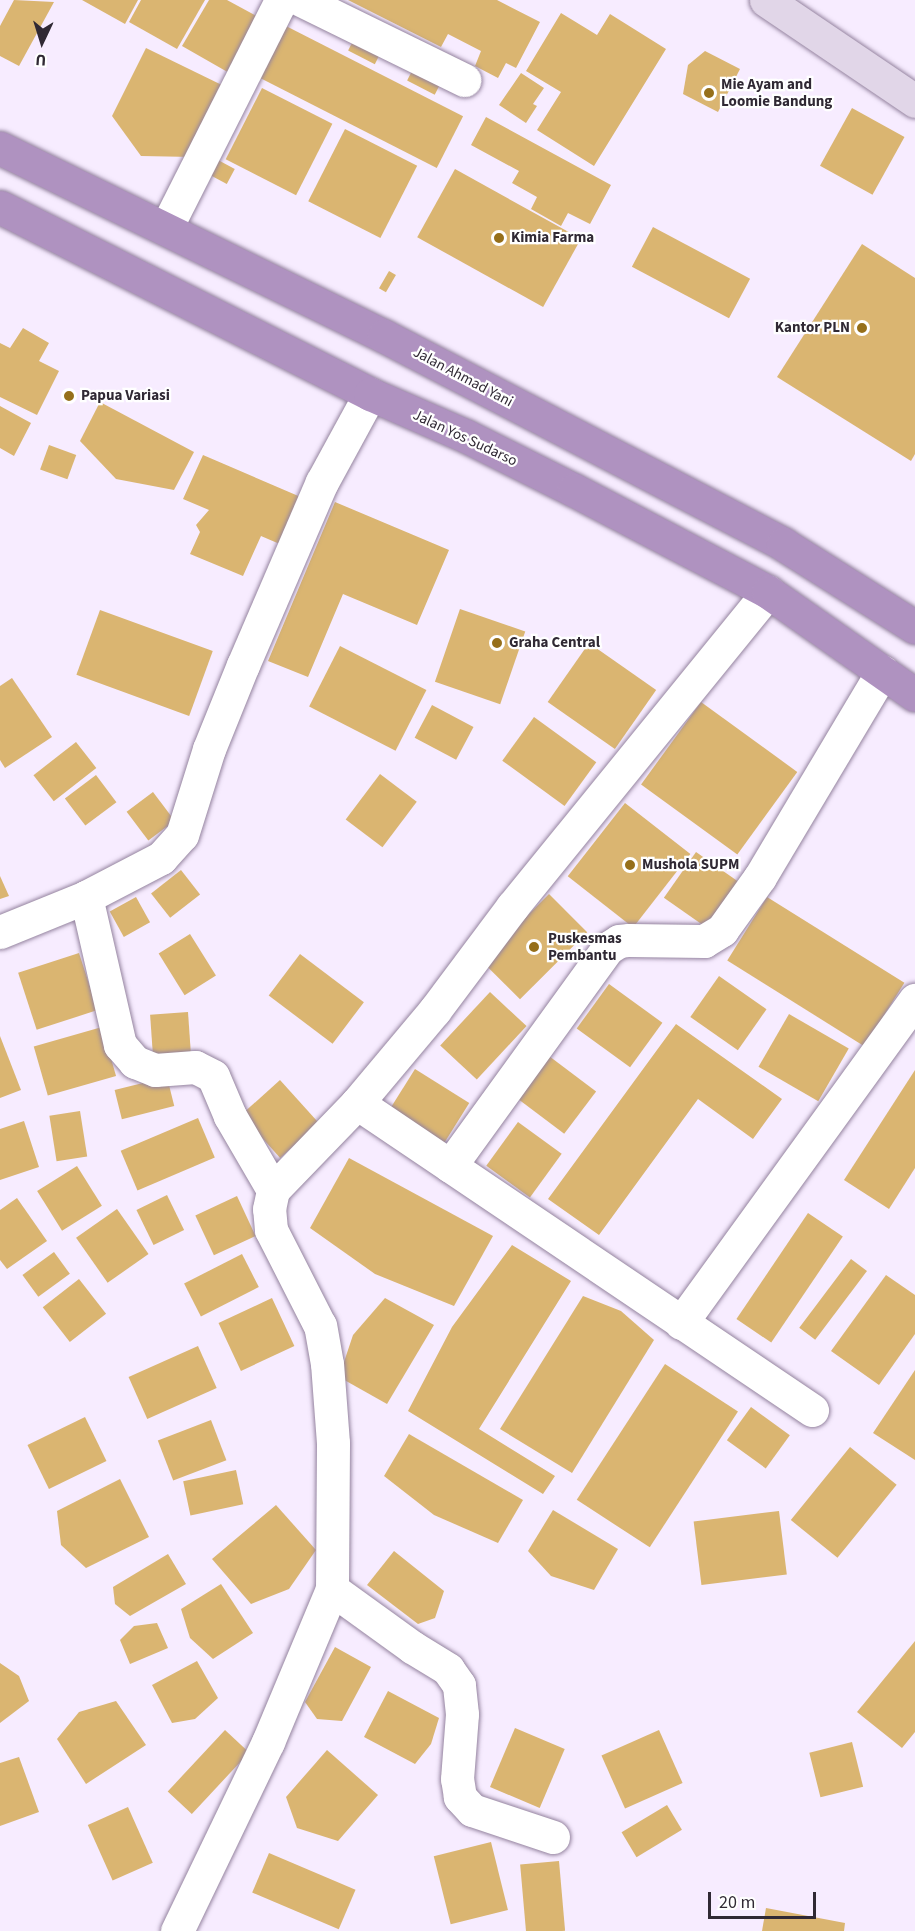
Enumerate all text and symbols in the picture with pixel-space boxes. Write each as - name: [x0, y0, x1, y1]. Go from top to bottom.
- north arrow: [12, 12, 72, 72]
- text: U: [35, 49, 47, 71]
- place label: Mie Ayam and Loomie Bandung: [721, 75, 832, 110]
- marker: Mie Ayam and Loomie Bandung: [702, 86, 716, 100]
- place label: Kimia Farma: [511, 229, 594, 247]
- marker: Kimia Farma: [492, 231, 506, 245]
- place label: Kantor PLN: [775, 319, 850, 337]
- marker: Kantor PLN: [855, 321, 869, 335]
- street label: Jalan Ahmad Yani: [410, 343, 516, 411]
- place label: Papua Variasi: [81, 387, 170, 405]
- marker: Papua Variasi: [62, 389, 76, 403]
- street label: Jalan Yos Sudarso: [410, 406, 520, 470]
- place label: Graha Central: [509, 634, 600, 652]
- marker: Graha Central: [490, 636, 504, 650]
- place label: Mushola SUPM: [642, 856, 739, 874]
- marker: Mushola SUPM: [623, 858, 637, 872]
- place label: Puskesmas Pembantu: [548, 929, 622, 964]
- marker: Puskesmas Pembantu: [525, 938, 543, 956]
- scale bar: [711, 1880, 819, 1918]
- text: 20 m: [719, 1890, 755, 1915]

